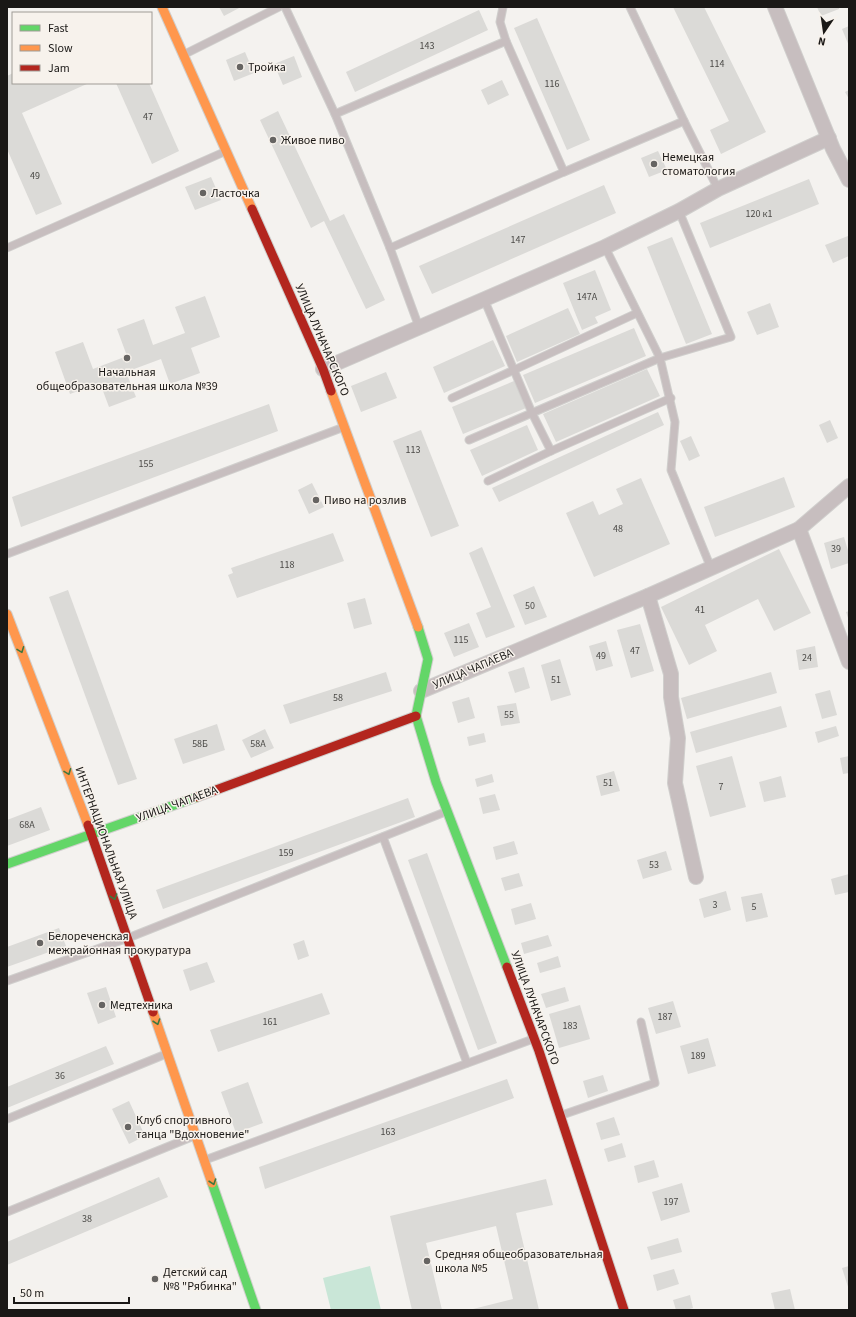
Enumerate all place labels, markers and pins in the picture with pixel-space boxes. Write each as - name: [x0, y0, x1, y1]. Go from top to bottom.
- place label: Тройка: [248, 59, 286, 76]
- marker: Тройка: [235, 62, 245, 72]
- place label: Живое пиво: [281, 132, 345, 149]
- marker: Живое пиво: [268, 135, 278, 145]
- place label: Немецкая стоматология: [662, 149, 735, 180]
- marker: Немецкая стоматология: [649, 159, 659, 169]
- place label: Ласточка: [211, 185, 260, 202]
- marker: Ласточка: [198, 188, 208, 198]
- marker: Начальная общеобразовательная школа №39: [122, 353, 132, 363]
- place label: Начальная общеобразовательная школа №39: [36, 364, 218, 395]
- place label: Пиво на розлив: [324, 492, 406, 509]
- marker: Пиво на розлив: [311, 495, 321, 505]
- place label: Белореченская межрайонная прокуратура: [48, 928, 191, 959]
- marker: Белореченская межрайонная прокуратура: [35, 938, 45, 948]
- place label: Медтехника: [110, 997, 173, 1014]
- marker: Медтехника: [97, 1000, 107, 1010]
- place label: Клуб спортивного танца "Вдохновение": [136, 1112, 249, 1143]
- marker: Клуб спортивного танца "Вдохновение": [123, 1122, 133, 1132]
- place label: Средняя общеобразовательная школа №5: [435, 1246, 603, 1277]
- marker: Средняя общеобразовательная школа №5: [422, 1256, 432, 1266]
- place label: Детский сад №8 "Рябинка": [163, 1264, 237, 1295]
- marker: Детский сад №8 "Рябинка": [150, 1274, 160, 1284]

